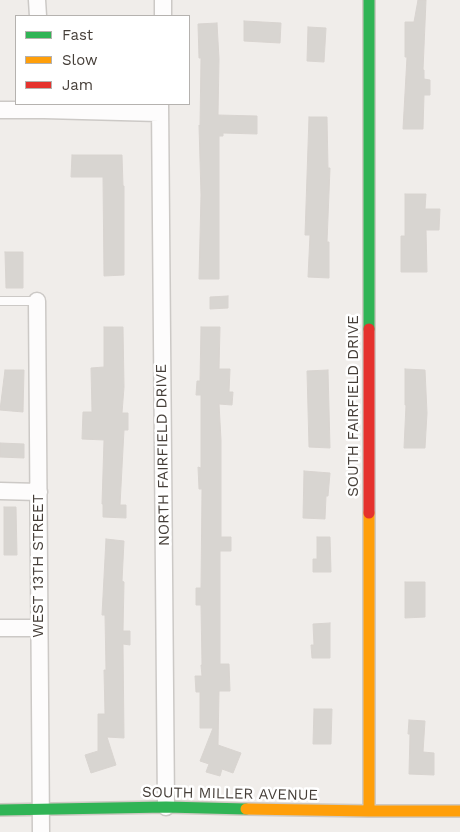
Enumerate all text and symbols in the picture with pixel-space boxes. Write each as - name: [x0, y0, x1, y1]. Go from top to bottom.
- legend: [15, 15, 190, 105]
- text: Fast: [62, 26, 93, 44]
- text: Slow: [62, 51, 98, 69]
- text: Jam: [62, 76, 93, 94]
- street label: SOUTH FAIRFIELD DRIVE: [345, 315, 363, 497]
- street label: NORTH FAIRFIELD DRIVE: [152, 364, 174, 546]
- street label: WEST 13TH STREET: [30, 494, 48, 638]
- street label: SOUTH MILLER AVENUE: [142, 783, 318, 805]

